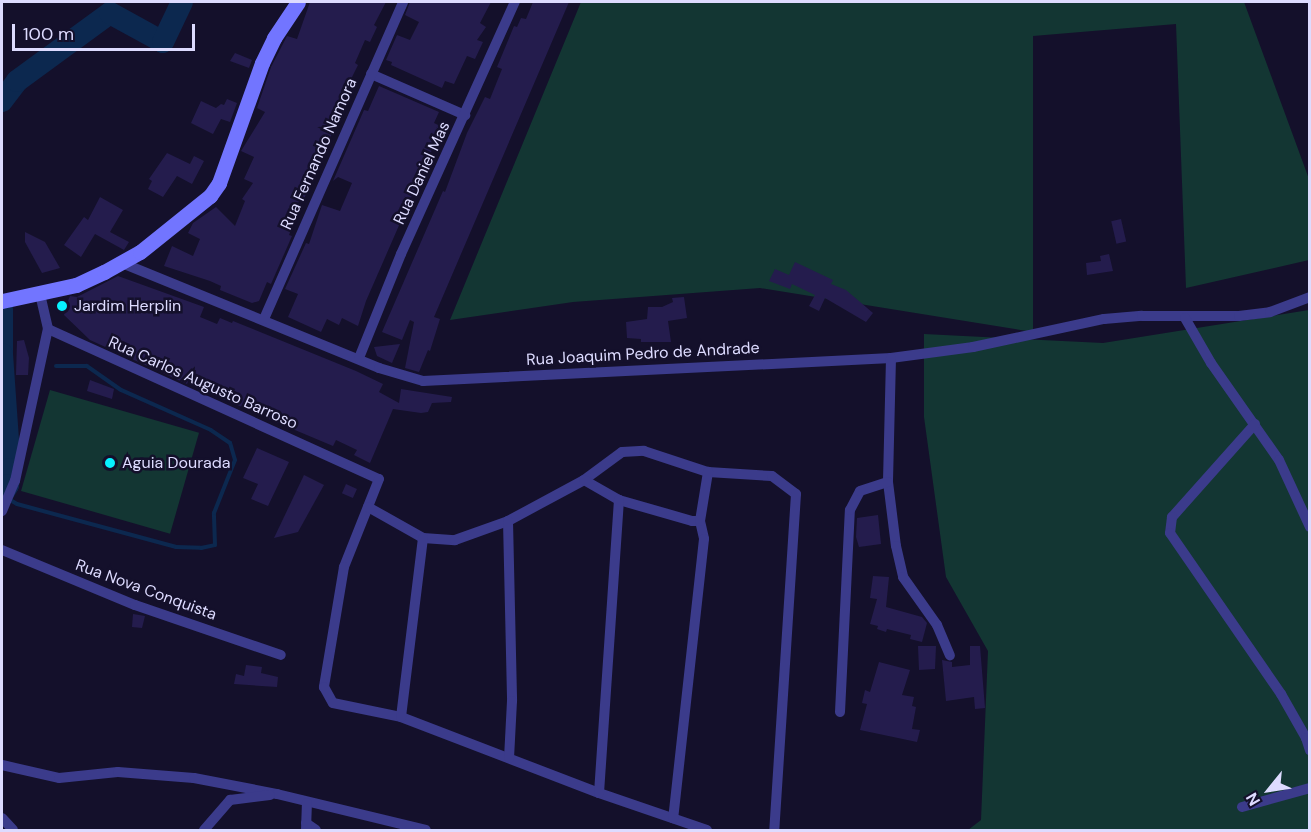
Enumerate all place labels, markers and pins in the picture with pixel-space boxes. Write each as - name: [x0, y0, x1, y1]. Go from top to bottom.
- place label: Jardim Herplin: [74, 296, 181, 316]
- marker: Jardim Herplin: [55, 299, 69, 313]
- place label: Aguia Dourada: [122, 453, 231, 473]
- marker: Aguia Dourada: [103, 456, 117, 470]

